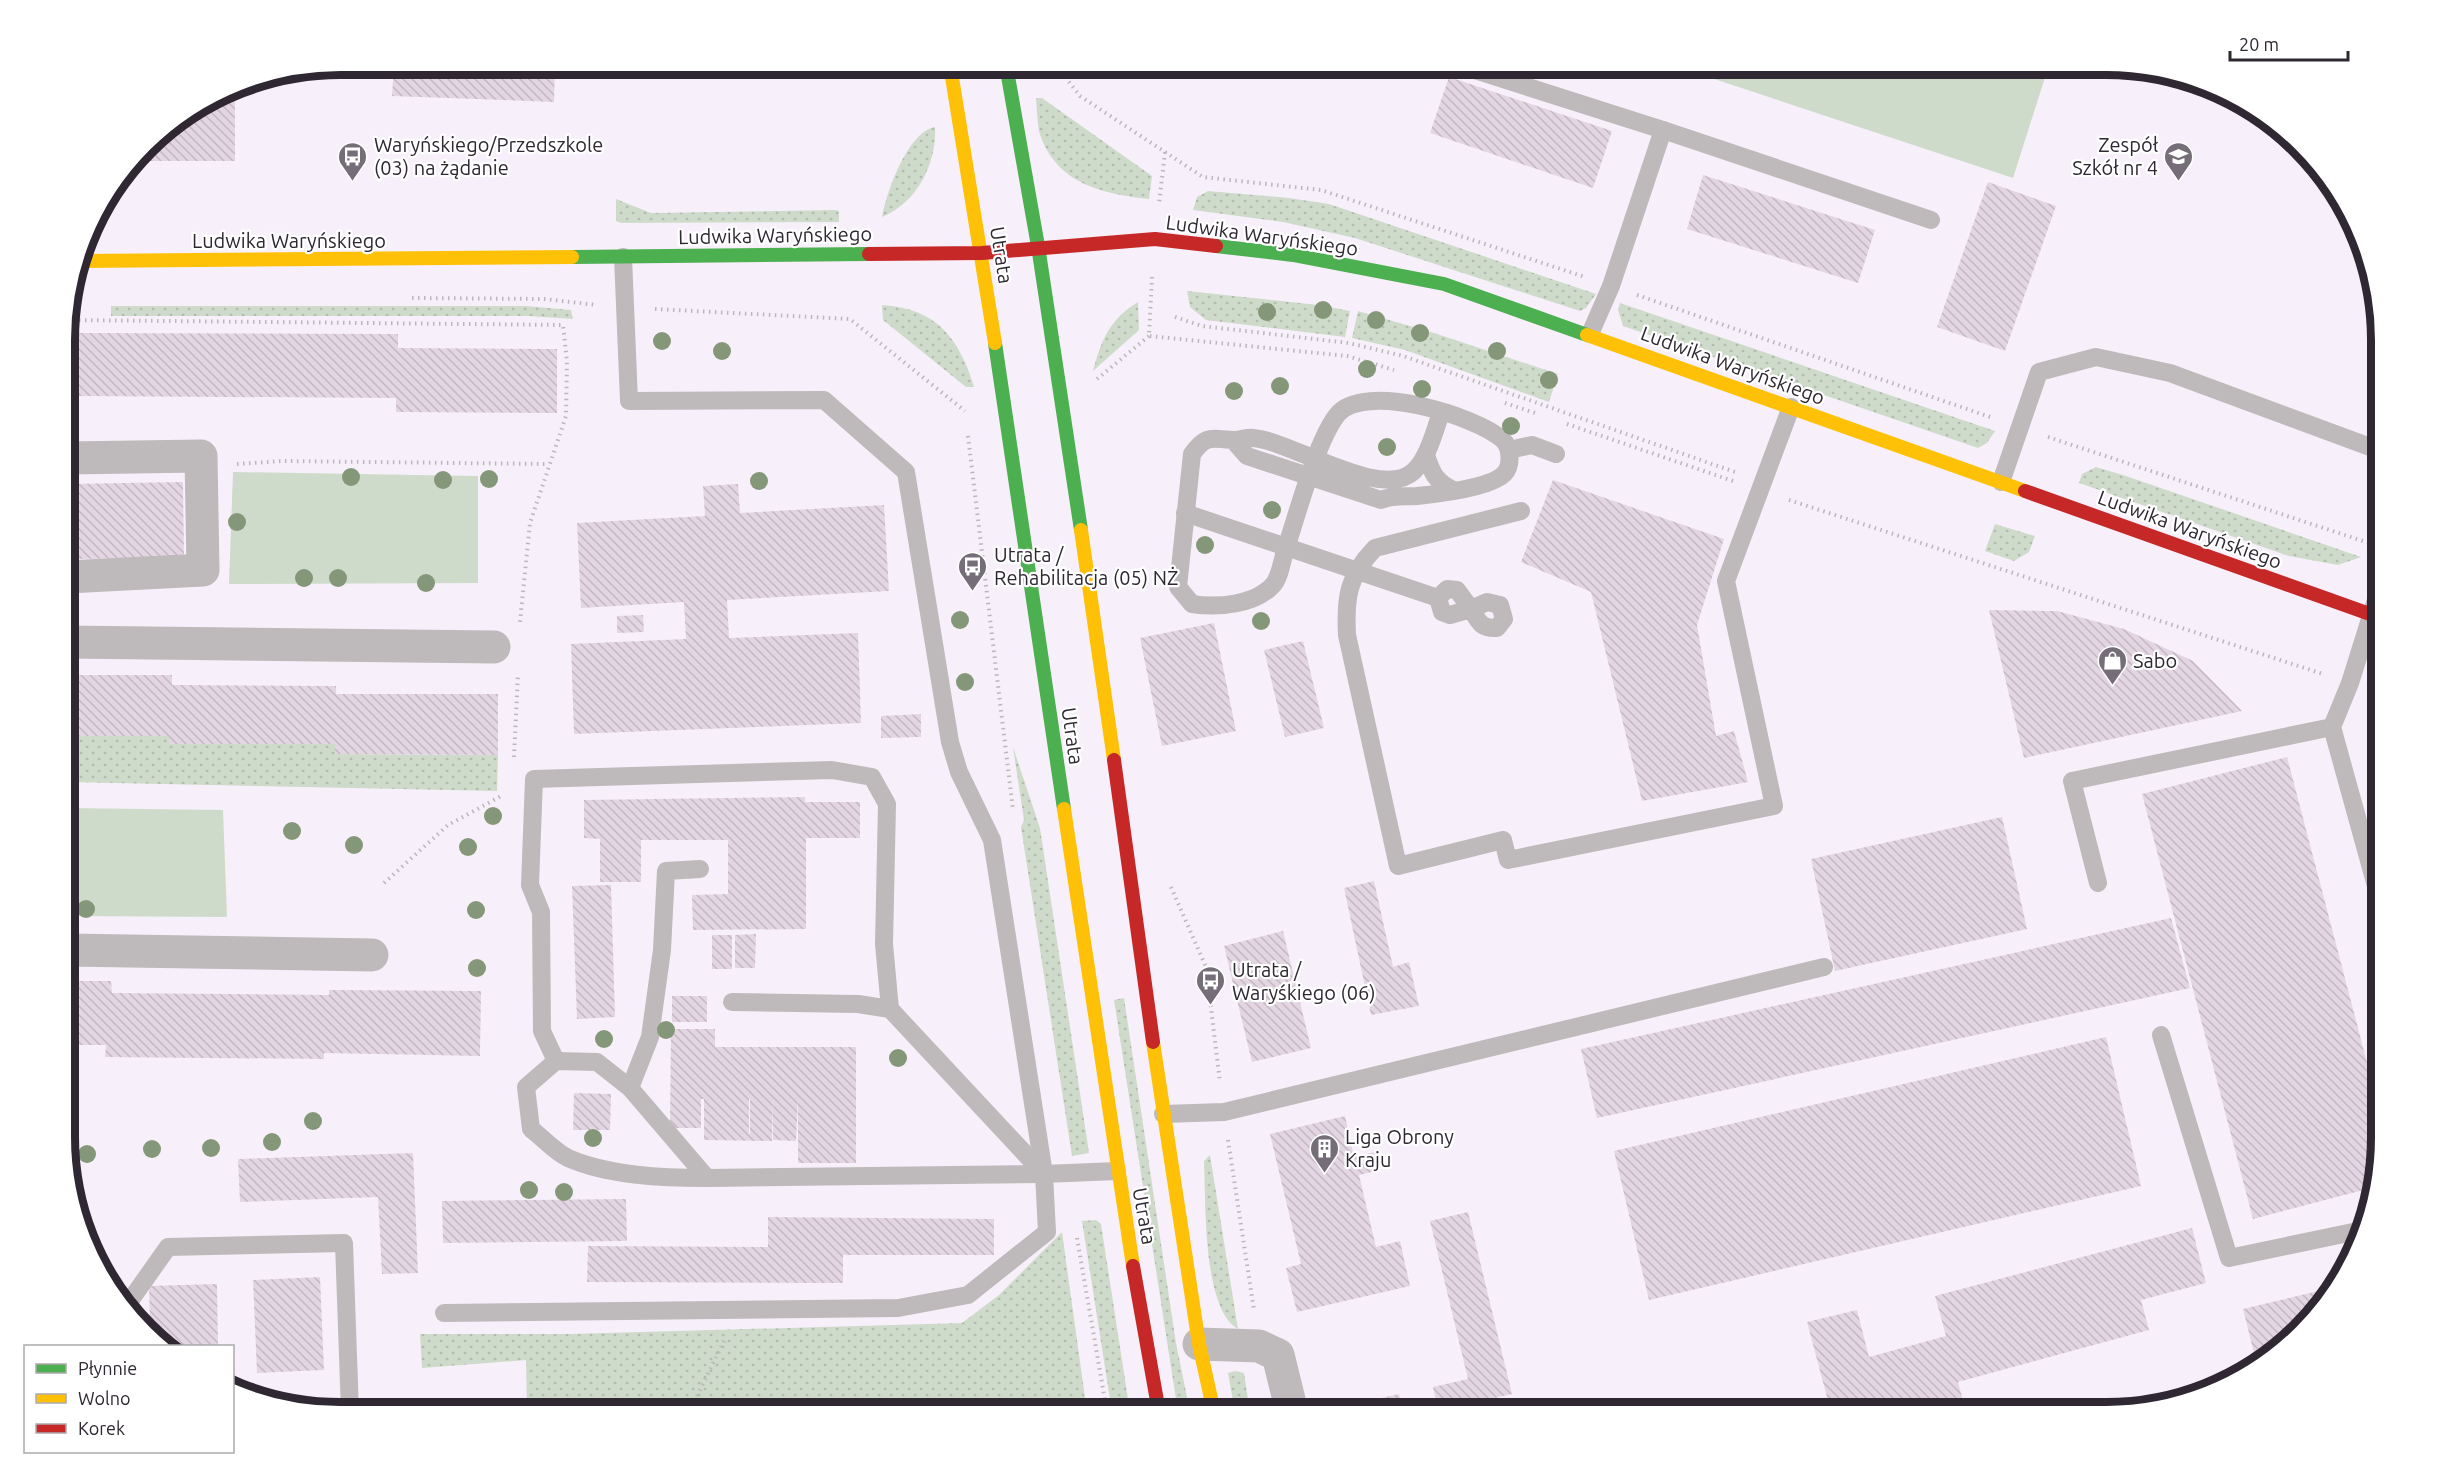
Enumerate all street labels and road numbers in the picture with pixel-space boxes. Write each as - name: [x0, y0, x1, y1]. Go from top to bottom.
- street label: Ludwika Waryńskiego: [1164, 210, 1360, 260]
- street label: Ludwika Waryńskiego: [678, 222, 872, 248]
- street label: Utrata: [986, 225, 1018, 285]
- street label: Ludwika Waryńskiego: [192, 229, 386, 252]
- street label: Ludwika Waryńskiego: [1638, 321, 1828, 409]
- street label: Ludwika Waryńskiego: [2095, 485, 2285, 573]
- street label: Utrata: [1058, 706, 1088, 766]
- street label: Utrata: [1129, 1186, 1161, 1246]

